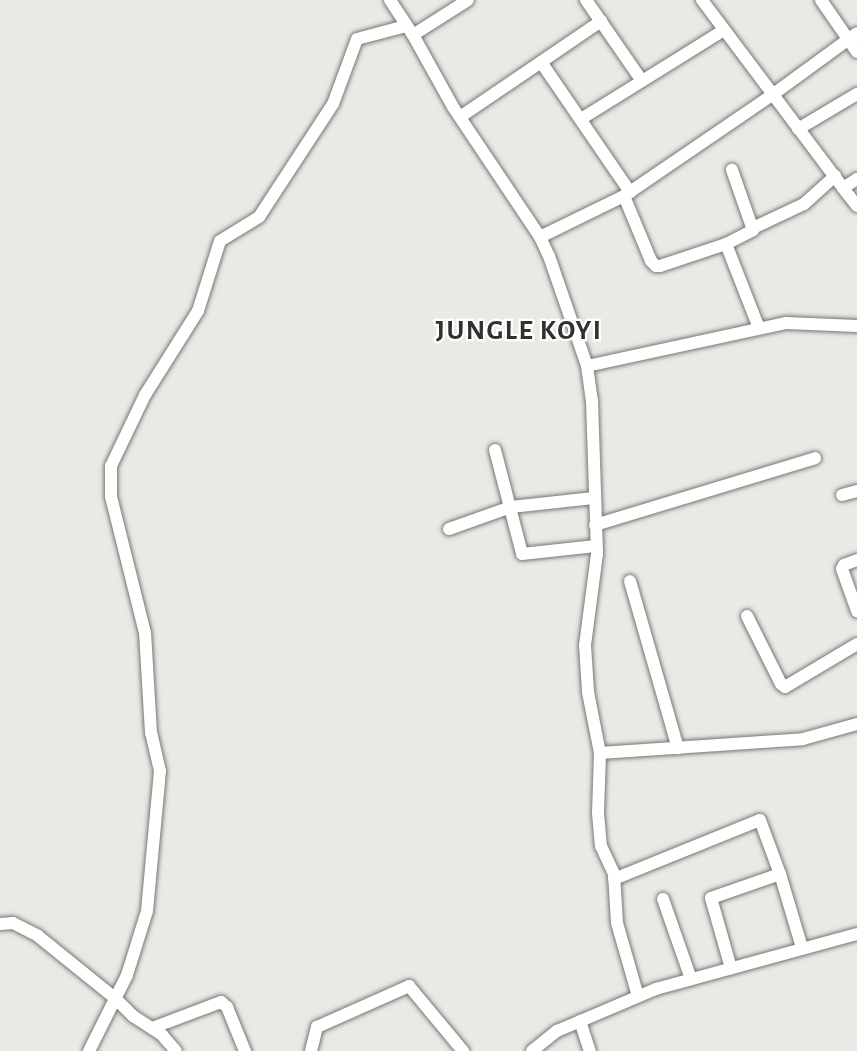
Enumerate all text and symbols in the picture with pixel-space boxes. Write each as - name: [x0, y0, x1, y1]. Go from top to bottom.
- district label: JUNGLE KOYI: [436, 314, 602, 348]

